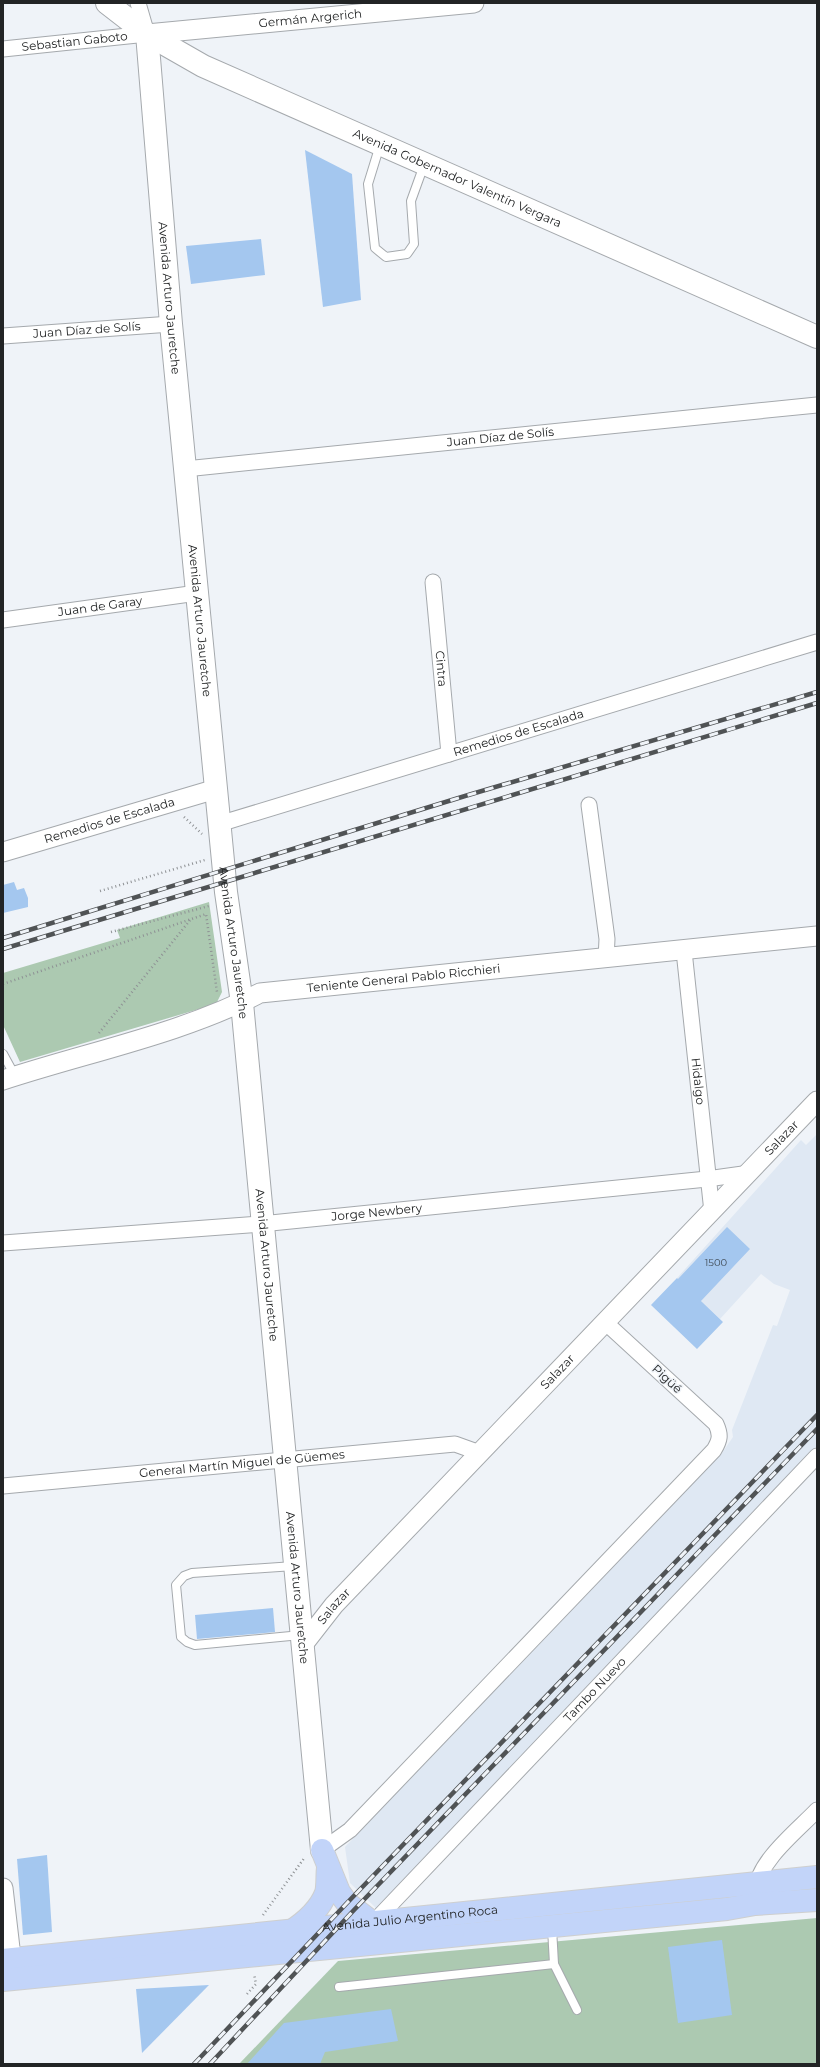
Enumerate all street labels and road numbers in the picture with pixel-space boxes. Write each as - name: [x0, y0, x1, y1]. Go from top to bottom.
- street label: Germán Argerich: [258, 6, 363, 30]
- street label: Sebastian Gaboto: [21, 28, 128, 54]
- street label: Avenida Gobernador Valentín Vergara: [351, 125, 564, 230]
- street label: Avenida Arturo Jauretche: [156, 221, 184, 375]
- street label: Juan Díaz de Solís: [31, 318, 141, 341]
- street label: Juan Díaz de Solís: [445, 424, 555, 450]
- street label: Avenida Arturo Jauretche: [185, 544, 215, 698]
- street label: Juan de Garay: [56, 593, 144, 619]
- street label: Cintra: [432, 650, 451, 687]
- street label: Remedios de Escalada: [451, 705, 585, 759]
- street label: Remedios de Escalada: [42, 794, 176, 846]
- street label: Avenida Arturo Jauretche: [217, 866, 251, 1019]
- street label: Teniente General Pablo Ricchieri: [306, 960, 501, 995]
- street label: Hidalgo: [688, 1057, 708, 1105]
- street label: Salazar: [761, 1117, 802, 1158]
- street label: Avenida Arturo Jauretche: [253, 1188, 282, 1342]
- street label: Jorge Newbery: [330, 1200, 423, 1224]
- street label: Salazar: [537, 1351, 577, 1392]
- street label: Pigüé: [649, 1361, 685, 1396]
- street label: General Martín Miguel de Güemes: [139, 1446, 345, 1480]
- street label: Avenida Arturo Jauretche: [283, 1511, 312, 1665]
- street label: Salazar: [314, 1585, 353, 1627]
- street label: Tambo Nuevo: [560, 1654, 629, 1725]
- street label: Avenida Julio Argentino Roca: [321, 1902, 499, 1934]

